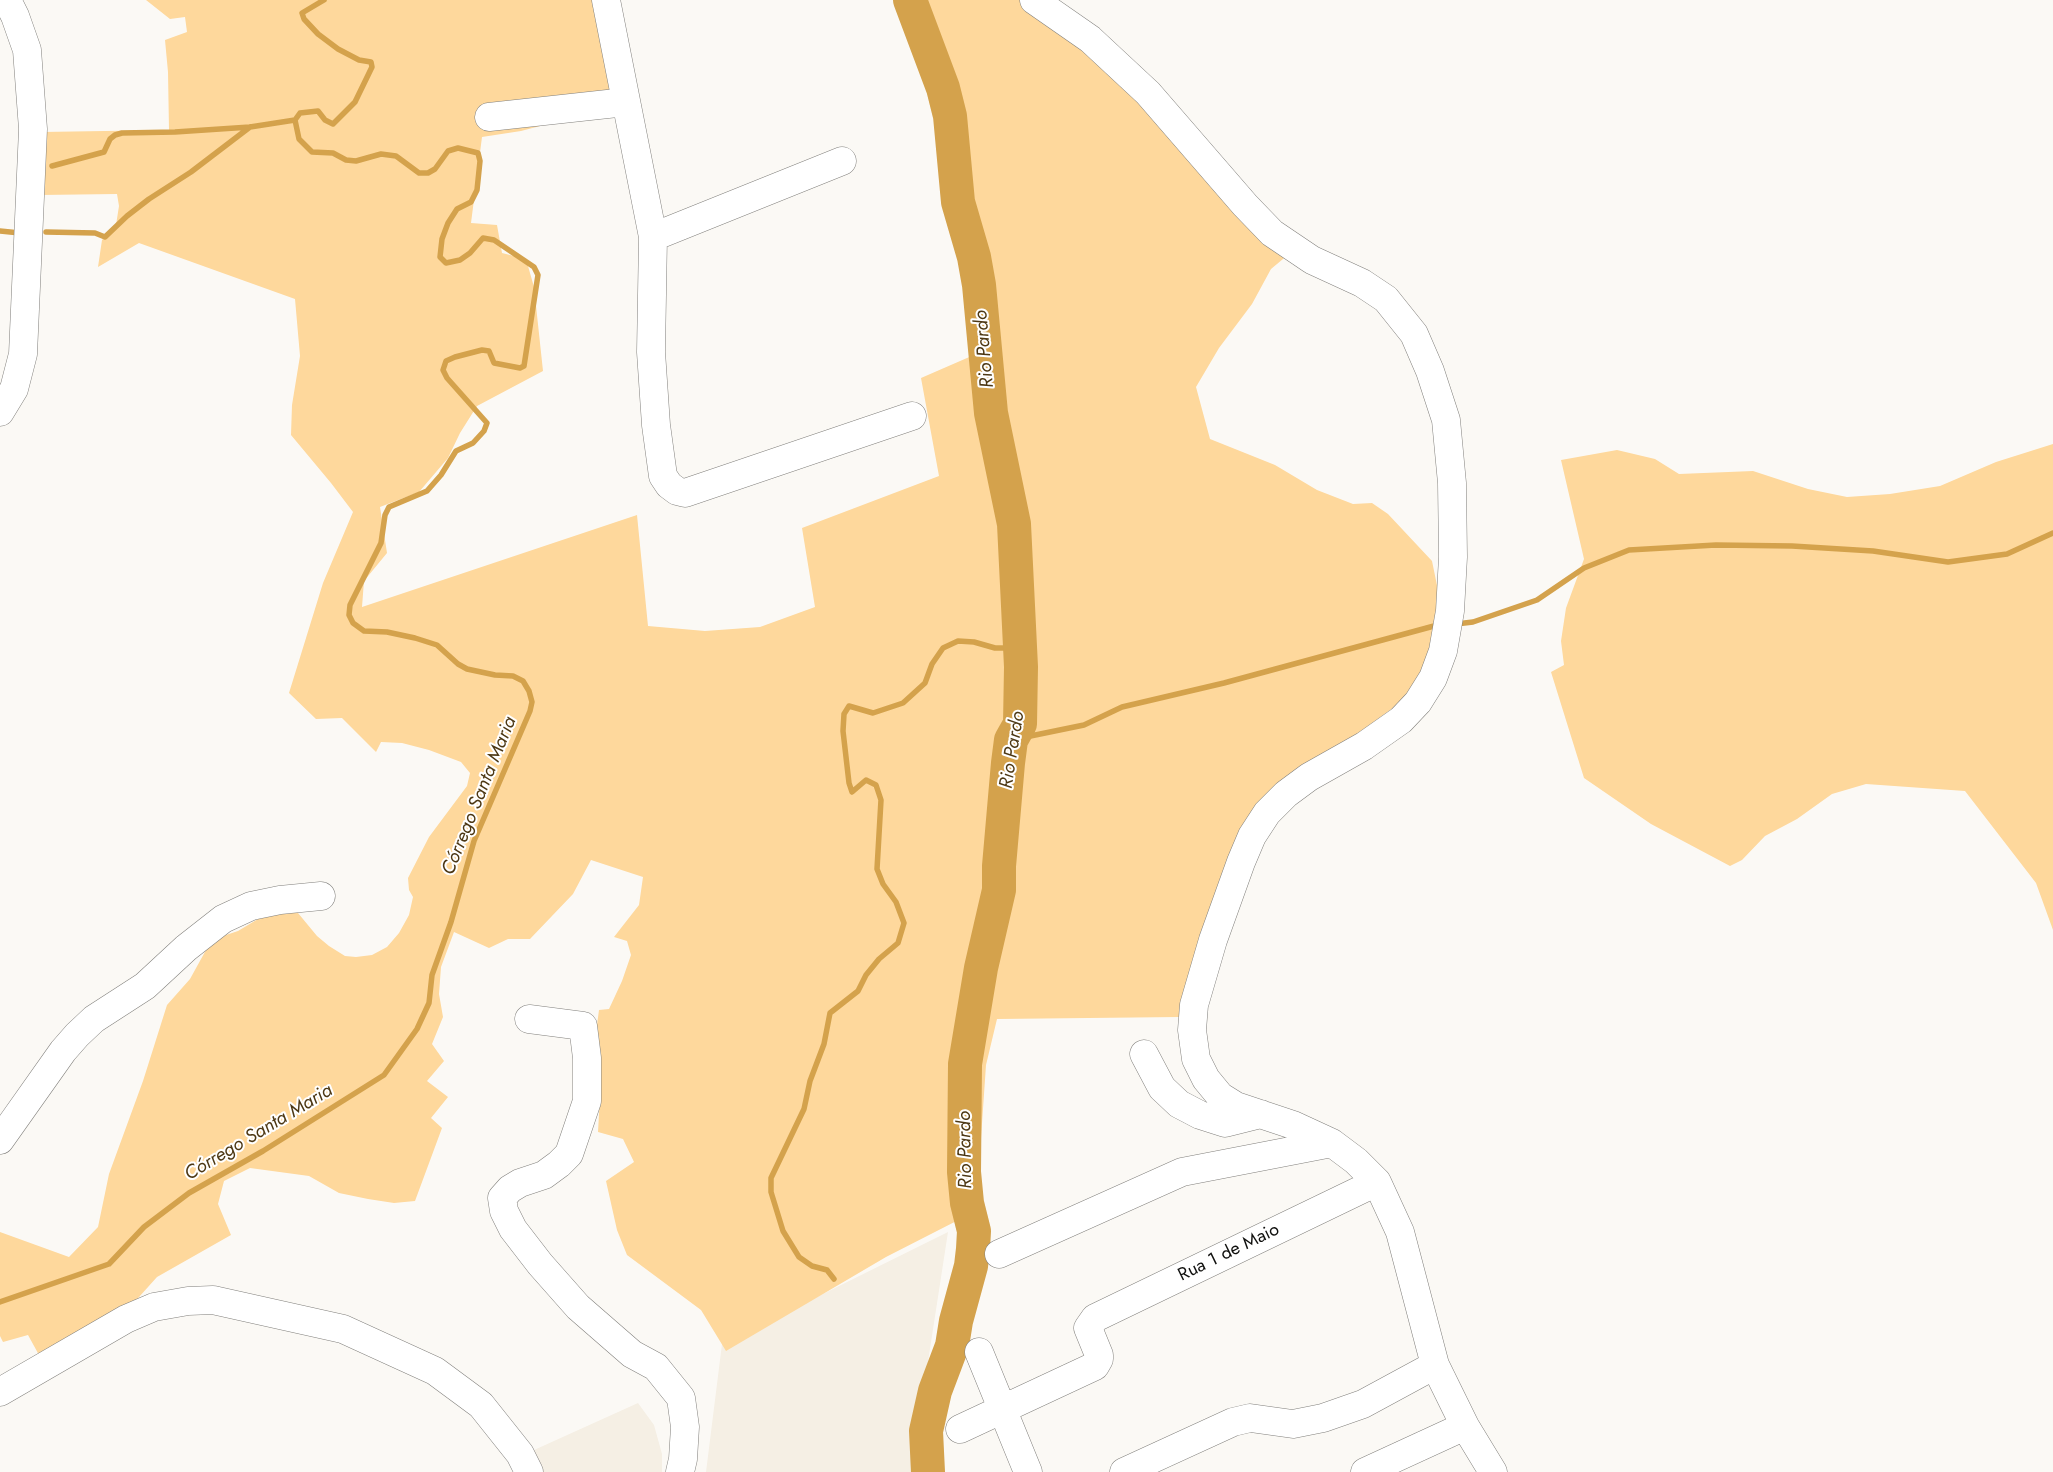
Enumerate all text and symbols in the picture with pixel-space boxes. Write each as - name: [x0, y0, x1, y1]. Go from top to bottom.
- water label: Rio Pardo: [970, 309, 1000, 389]
- water label: Rio Pardo: [996, 710, 1030, 790]
- water label: Córrego Santa Maria: [438, 713, 522, 879]
- water label: Córrego Santa Maria: [181, 1080, 337, 1186]
- water label: Rio Pardo: [954, 1111, 978, 1189]
- street label: Rua 1 de Maio: [1175, 1219, 1283, 1287]

